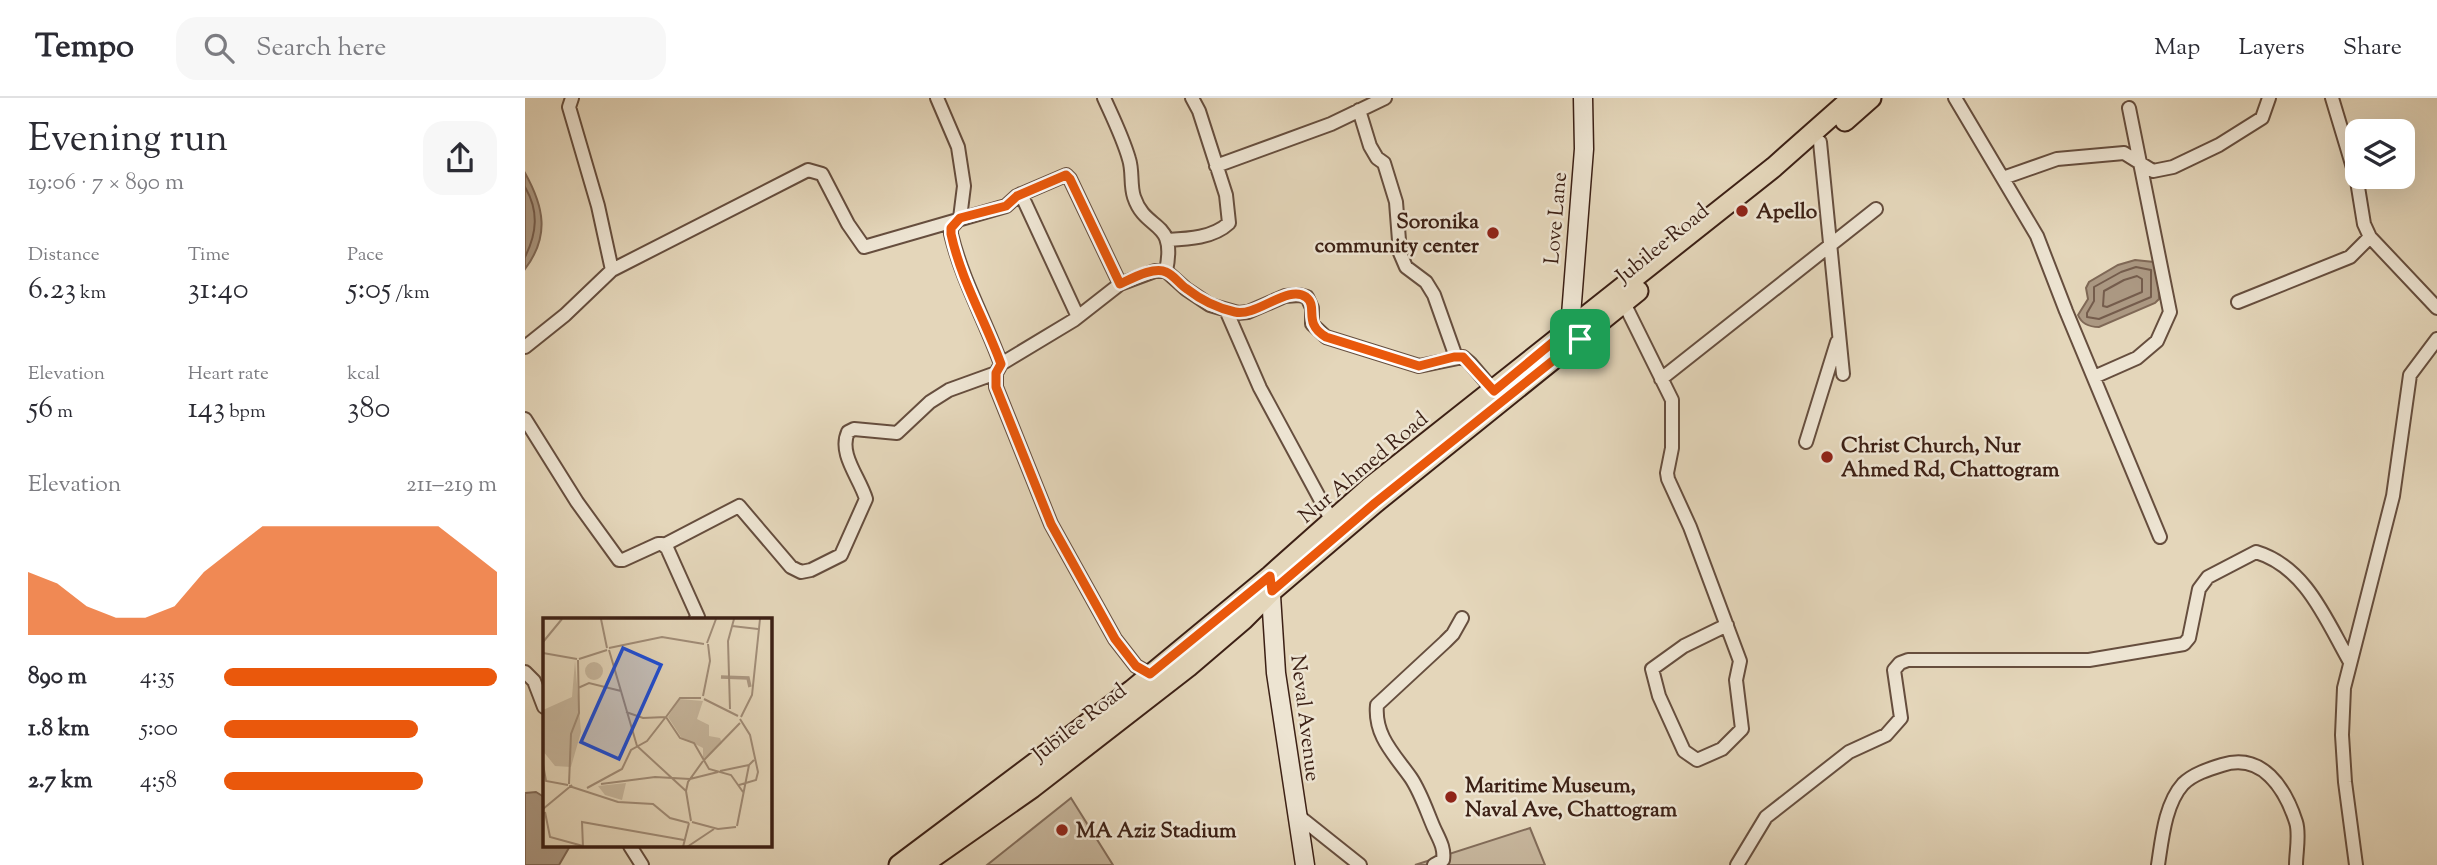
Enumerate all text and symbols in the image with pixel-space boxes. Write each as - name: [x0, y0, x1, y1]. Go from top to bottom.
- search box: [176, 17, 666, 80]
- text: Tempo: [35, 24, 134, 72]
- icon: search: [200, 29, 238, 67]
- text: Search here: [256, 30, 386, 67]
- text: Map: [2154, 31, 2200, 65]
- text: Layers: [2238, 31, 2305, 65]
- text: Share: [2343, 31, 2402, 65]
- text: Evening run: [28, 114, 228, 168]
- map controls: [2345, 119, 2415, 189]
- button: layers: [2345, 119, 2415, 189]
- button: share: [423, 121, 497, 195]
- text: 19:06 · 7 × 890 m: [28, 167, 184, 200]
- street label: Love Lane: [1538, 171, 1576, 266]
- street label: Jubilee Road: [1609, 197, 1716, 292]
- place label: Apello: [1756, 198, 1818, 228]
- marker: Apello: [1734, 203, 1750, 219]
- place label: Soronika community center: [1315, 208, 1479, 262]
- marker: Soronika community center: [1485, 225, 1501, 241]
- text: Distance: [28, 242, 100, 269]
- text: Time: [188, 242, 230, 269]
- text: Pace: [347, 242, 384, 269]
- text: 6.23: [28, 269, 76, 312]
- text: 31:40: [188, 269, 249, 312]
- text: 5:05: [347, 269, 391, 312]
- text: km: [76, 280, 106, 307]
- text: /km: [391, 280, 430, 307]
- pin: [1550, 309, 1610, 369]
- icon: arrive: [1561, 320, 1599, 358]
- text: Elevation: [28, 361, 105, 388]
- text: Heart rate: [188, 361, 269, 388]
- text: kcal: [347, 361, 380, 388]
- text: 56: [28, 388, 53, 431]
- text: 143: [188, 388, 225, 431]
- text: 380: [347, 388, 390, 431]
- text: m: [53, 399, 73, 426]
- text: bpm: [225, 399, 266, 426]
- street label: Nur Ahmed Road: [1293, 405, 1436, 532]
- place label: Christ Church, Nur Ahmed Rd, Chattogram: [1841, 432, 2060, 486]
- marker: Christ Church, Nur Ahmed Rd, Chattogram: [1819, 449, 1835, 465]
- text: Elevation: [28, 469, 121, 502]
- text: 211–219 m: [406, 469, 497, 502]
- inset map: [543, 618, 772, 848]
- street label: Neval Avenue: [1281, 653, 1327, 783]
- text: 890 m: [28, 661, 87, 694]
- text: 4:35: [140, 661, 175, 694]
- street label: Jubilee Road: [1026, 677, 1134, 771]
- text: 1.8 km: [28, 713, 90, 746]
- text: 5:00: [140, 713, 178, 746]
- text: 2.7 km: [28, 765, 93, 798]
- text: 4:58: [140, 765, 177, 798]
- place label: Maritime Museum, Naval Ave, Chattogram: [1465, 772, 1678, 826]
- marker: Maritime Museum, Naval Ave, Chattogram: [1443, 789, 1459, 805]
- place label: MA Aziz Stadium: [1076, 817, 1237, 847]
- marker: MA Aziz Stadium: [1054, 822, 1070, 838]

